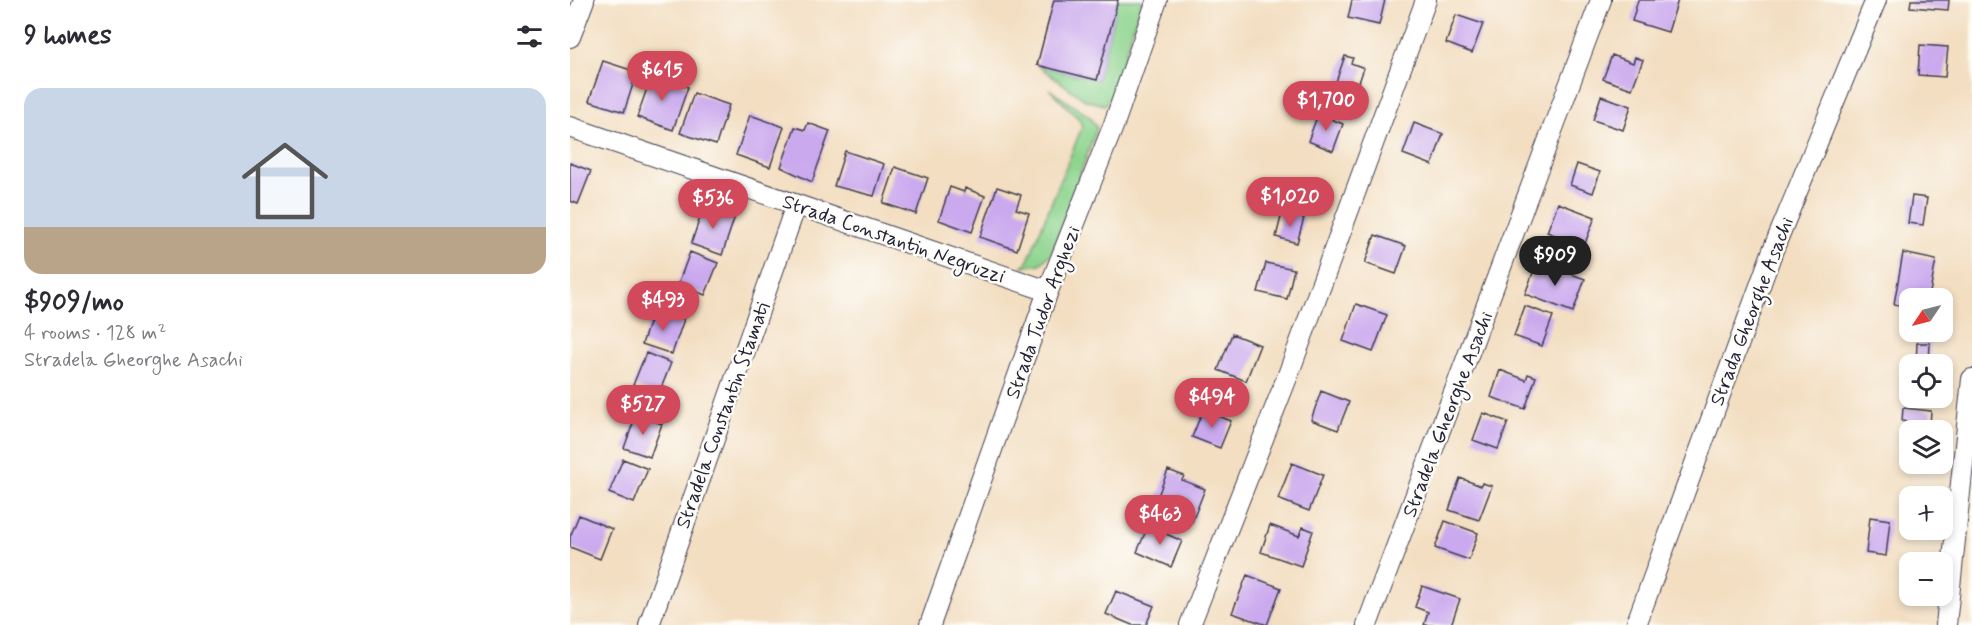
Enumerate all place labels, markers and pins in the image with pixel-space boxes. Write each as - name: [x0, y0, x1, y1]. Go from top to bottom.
- pin: $615: [626, 51, 698, 102]
- pin: $1,700: [1277, 81, 1375, 132]
- pin: $1,020: [1241, 177, 1339, 228]
- pin: $536: [677, 179, 749, 230]
- pin: $909: [1519, 236, 1591, 287]
- pin: $493: [627, 281, 699, 332]
- pin: $494: [1176, 378, 1248, 429]
- pin: $527: [607, 385, 679, 436]
- pin: $463: [1124, 495, 1196, 546]

